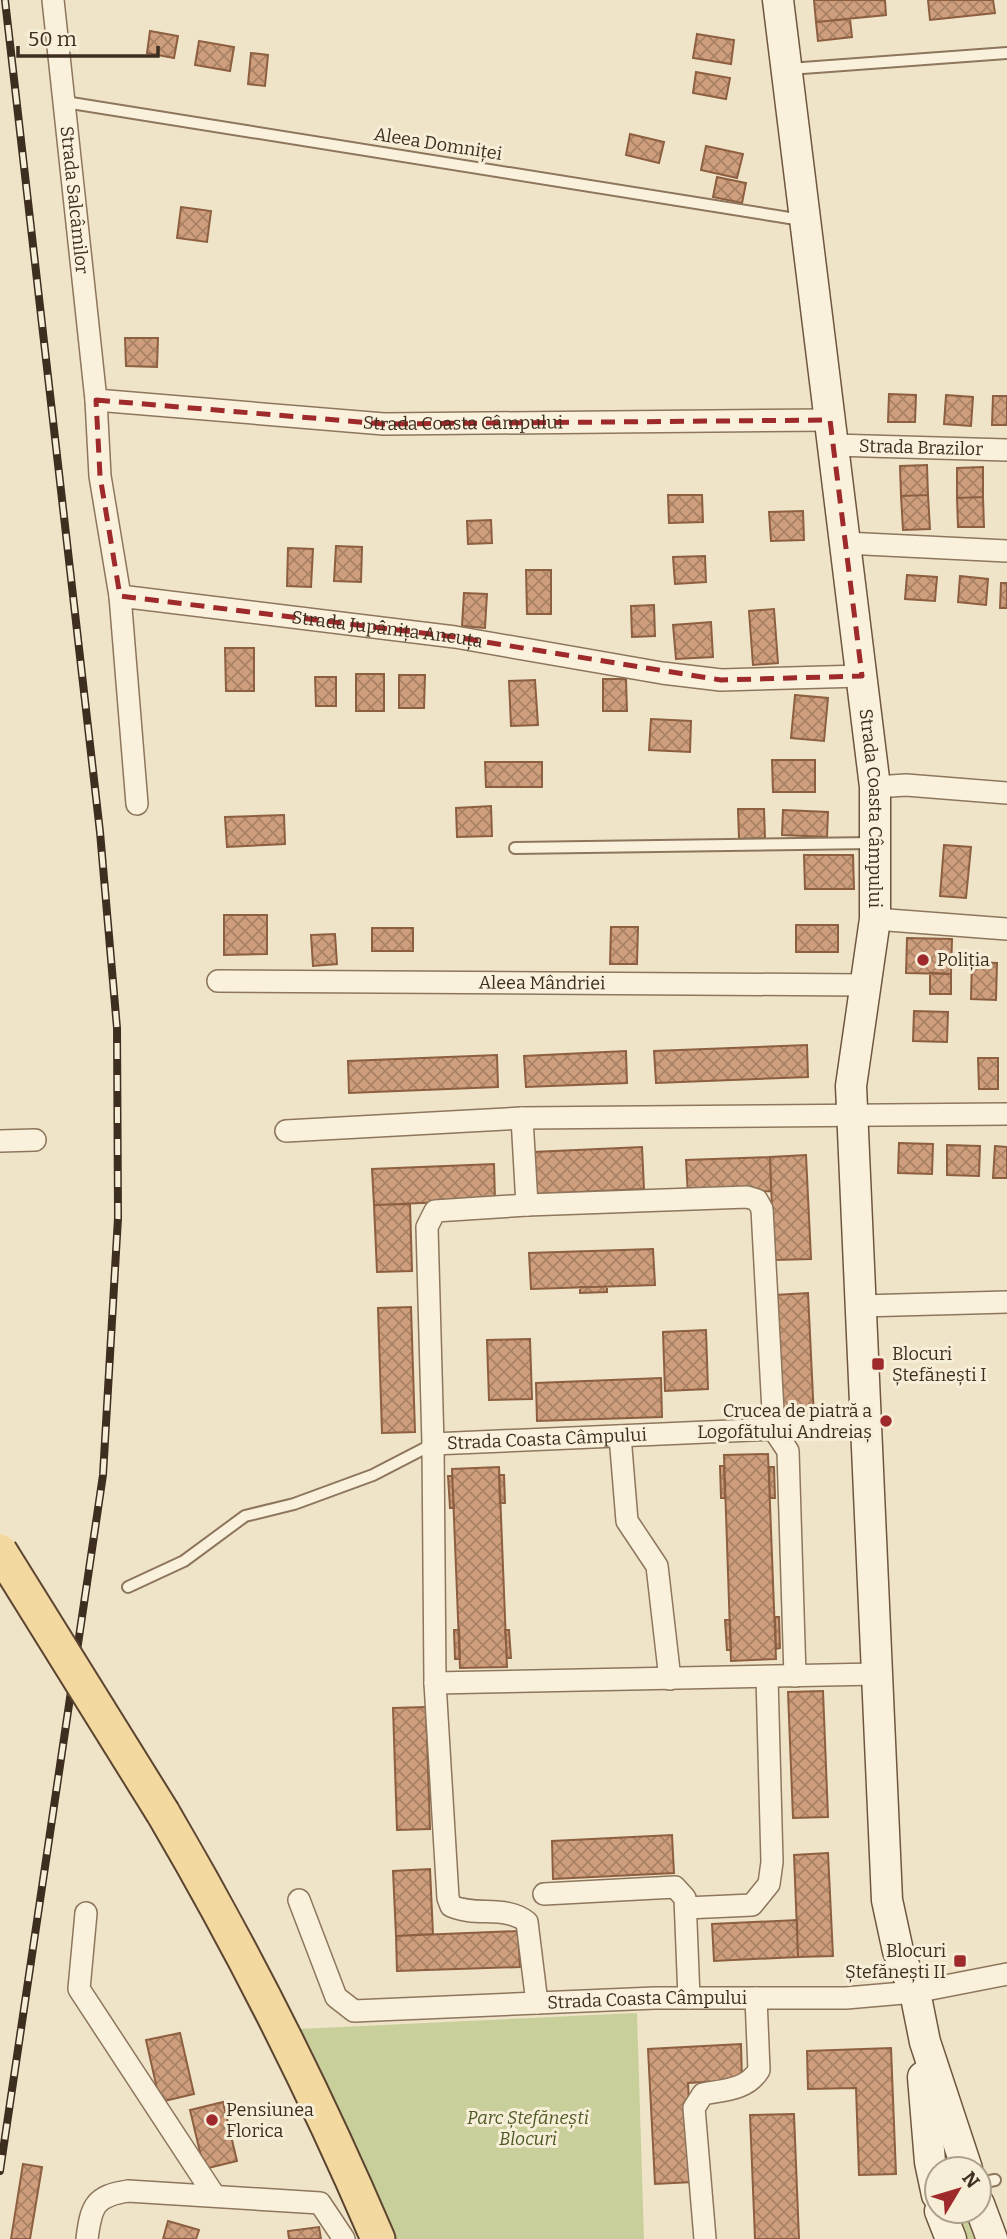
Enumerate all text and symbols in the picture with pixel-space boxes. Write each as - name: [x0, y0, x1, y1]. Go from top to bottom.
- scale bar: [18, 14, 158, 58]
- text: 50 m: [28, 26, 77, 52]
- street label: Aleea Domniței: [372, 123, 504, 165]
- street label: Strada Salcâmilor: [56, 125, 93, 275]
- street label: Strada Coasta Câmpului: [362, 411, 563, 435]
- street label: Strada Brazilor: [859, 435, 983, 460]
- street label: Strada Jupânița Ancuța: [290, 606, 485, 653]
- street label: Strada Coasta Câmpului: [854, 707, 886, 908]
- place label: Poliția: [937, 949, 990, 971]
- marker: Poliția: [915, 952, 931, 968]
- street label: Aleea Mândriei: [478, 972, 606, 994]
- place label: Blocuri Ștefănești I: [892, 1343, 987, 1386]
- marker: Blocuri Ștefănești I: [870, 1356, 886, 1372]
- place label: Crucea de piatră a Logofătului Andreiaș: [697, 1400, 872, 1443]
- marker: Crucea de piatră a Logofătului Andreiaș: [878, 1413, 894, 1429]
- street label: Strada Coasta Câmpului: [447, 1424, 647, 1454]
- place label: Blocuri Ștefănești II: [845, 1940, 946, 1983]
- marker: Blocuri Ștefănești II: [952, 1953, 968, 1969]
- street label: Strada Coasta Câmpului: [547, 1987, 747, 2014]
- place label: Pensiunea Florica: [226, 2099, 314, 2142]
- park label: Parc Ștefănești Blocuri: [467, 2107, 589, 2150]
- marker: Pensiunea Florica: [204, 2112, 220, 2128]
- north arrow: [923, 2155, 993, 2225]
- text: N: [957, 2167, 985, 2193]

